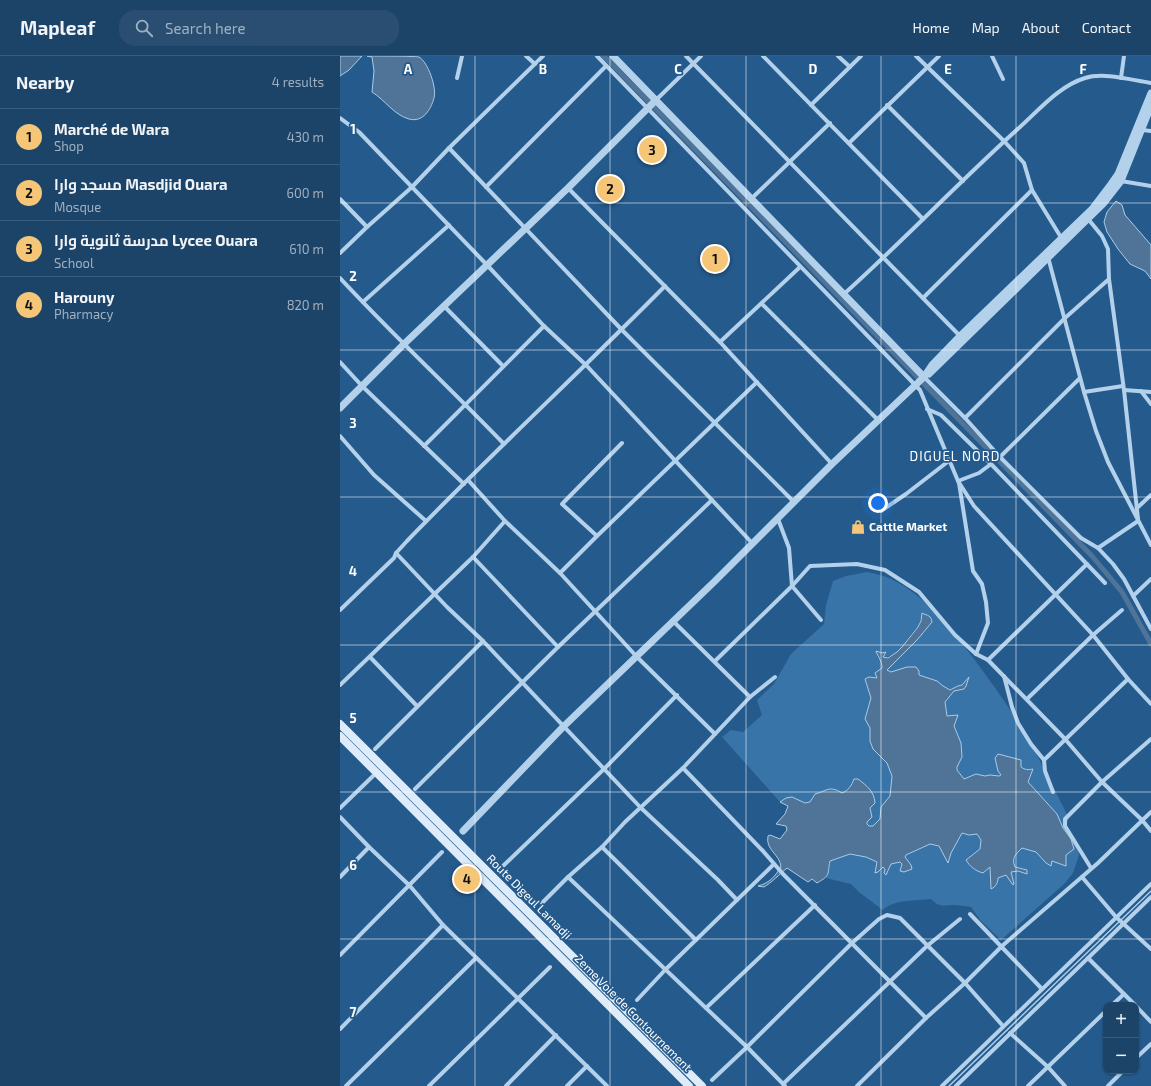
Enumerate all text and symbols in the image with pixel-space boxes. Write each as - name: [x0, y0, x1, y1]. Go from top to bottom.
- search box: [119, 10, 399, 46]
- text: Mapleaf: [20, 16, 95, 39]
- icon: search: [133, 17, 155, 39]
- text: Search here: [165, 19, 246, 37]
- text: Home: [913, 19, 950, 36]
- text: Map: [972, 19, 1000, 36]
- text: About: [1022, 19, 1060, 36]
- text: Contact: [1082, 19, 1131, 36]
- text: A: [404, 61, 413, 77]
- text: B: [539, 61, 547, 77]
- text: C: [674, 61, 682, 77]
- text: D: [809, 61, 818, 77]
- text: E: [944, 61, 952, 77]
- text: F: [1079, 61, 1087, 77]
- text: Nearby: [16, 72, 74, 92]
- text: 4 results: [272, 74, 324, 90]
- text: Marché de Wara: [54, 120, 169, 138]
- text: 1: [350, 121, 356, 137]
- text: 1: [26, 129, 32, 145]
- text: 430 m: [287, 129, 324, 145]
- pin: 3: [639, 135, 665, 165]
- text: Shop: [54, 138, 84, 154]
- pin: 2: [597, 174, 623, 204]
- text: مسجد وارا Masdjid Ouara: [54, 175, 228, 193]
- text: 2: [25, 185, 33, 201]
- text: 600 m: [287, 185, 324, 201]
- text: Mosque: [54, 199, 101, 215]
- text: مدرسة ثانوية وارا Lycee Ouara: [54, 231, 258, 249]
- text: 3: [25, 241, 33, 257]
- text: 610 m: [289, 241, 324, 257]
- pin: 1: [702, 244, 728, 274]
- text: School: [54, 255, 94, 271]
- text: 2: [349, 268, 357, 284]
- text: Harouny: [54, 288, 114, 306]
- text: 4: [25, 297, 33, 313]
- text: 820 m: [287, 297, 324, 313]
- text: Pharmacy: [54, 306, 113, 322]
- text: 3: [349, 415, 357, 431]
- district label: DIGUEL NORD: [910, 448, 1000, 464]
- your location: [868, 493, 888, 513]
- shop icon: Cattle Market: [850, 519, 866, 535]
- place label: Cattle Market: [869, 519, 947, 533]
- text: 4: [349, 563, 357, 579]
- text: 5: [349, 710, 357, 726]
- street label: Route Digeul Lamadji: [484, 851, 575, 942]
- text: 6: [349, 857, 357, 873]
- pin: 4: [454, 864, 480, 894]
- street label: 2eme Voie de Contournement: [572, 951, 695, 1074]
- map controls: [1103, 1002, 1139, 1074]
- button: +: [1103, 1002, 1139, 1038]
- text: 7: [350, 1004, 357, 1020]
- button: −: [1103, 1038, 1139, 1074]

